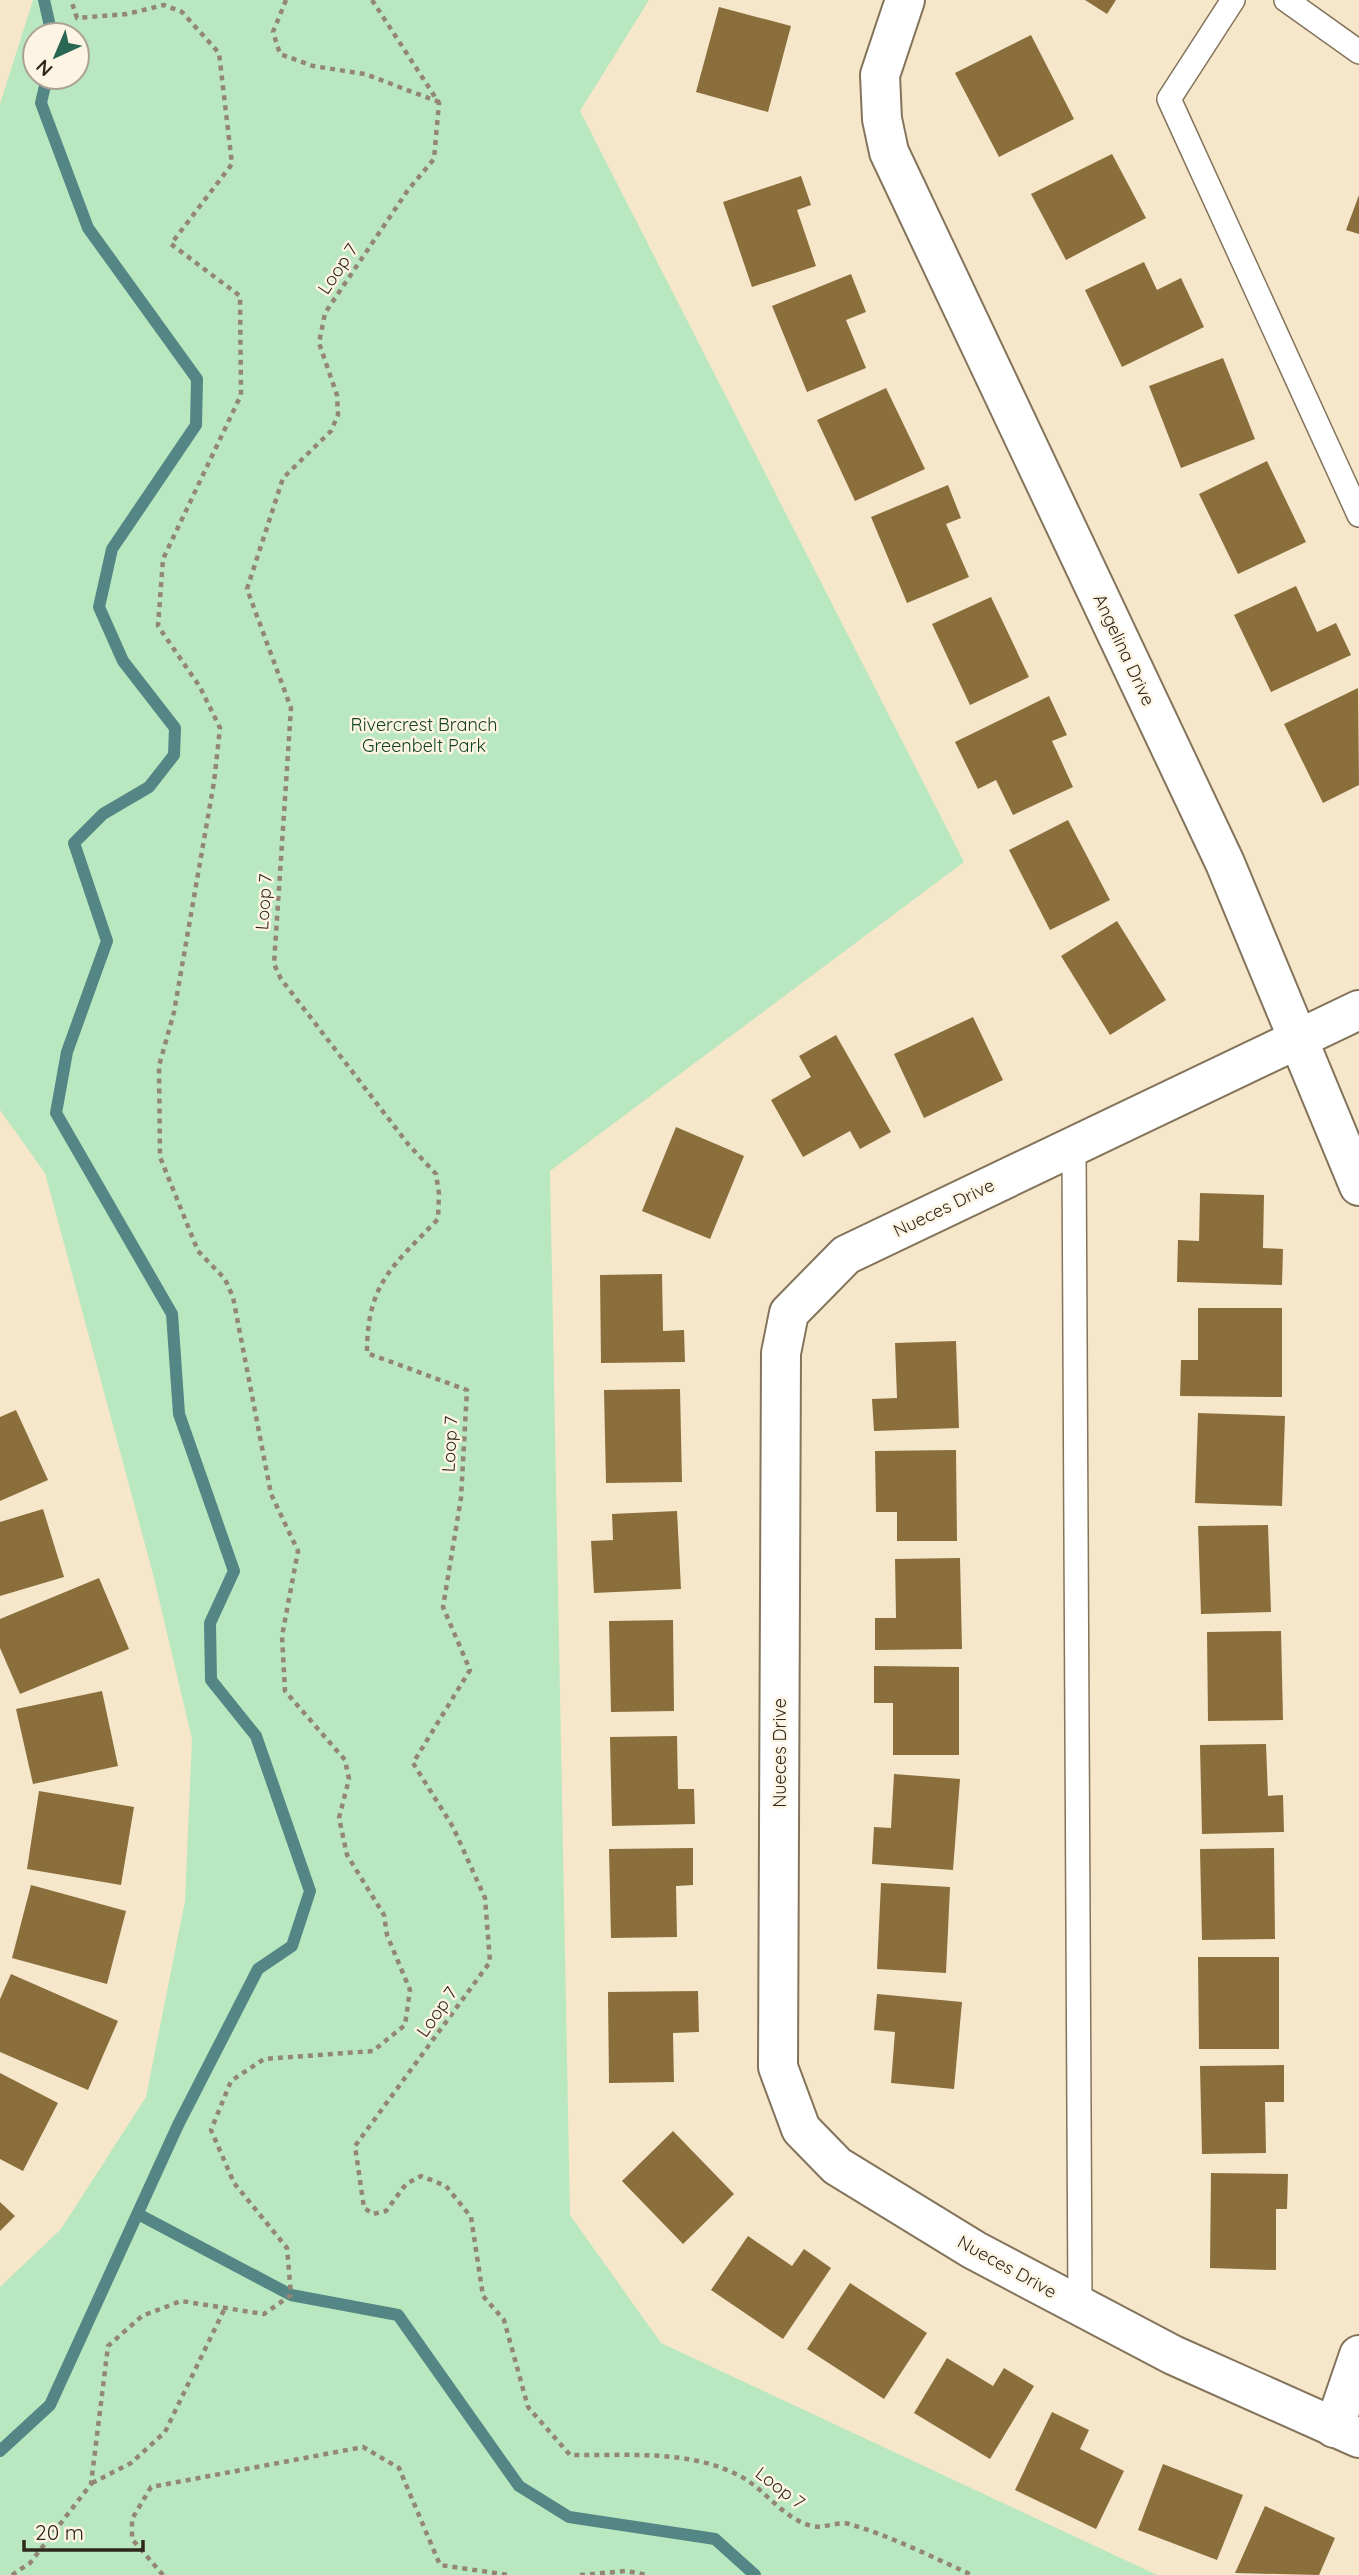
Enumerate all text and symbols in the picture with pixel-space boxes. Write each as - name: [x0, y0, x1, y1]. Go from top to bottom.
- north arrow: [21, 21, 91, 91]
- text: N: [31, 55, 58, 82]
- street label: Loop 7: [312, 239, 363, 299]
- street label: Angelina Drive: [1089, 590, 1160, 709]
- park label: Rivercrest Branch Greenbelt Park: [351, 713, 497, 757]
- street label: Loop 7: [250, 873, 277, 931]
- street label: Nueces Drive: [889, 1173, 998, 1242]
- street label: Loop 7: [437, 1415, 462, 1473]
- street label: Nueces Drive: [768, 1698, 791, 1808]
- street label: Loop 7: [411, 1982, 462, 2041]
- street label: Nueces Drive: [954, 2230, 1061, 2303]
- street label: Loop 7: [751, 2461, 810, 2514]
- scale bar: [24, 2508, 144, 2552]
- text: 20 m: [35, 2519, 84, 2545]

